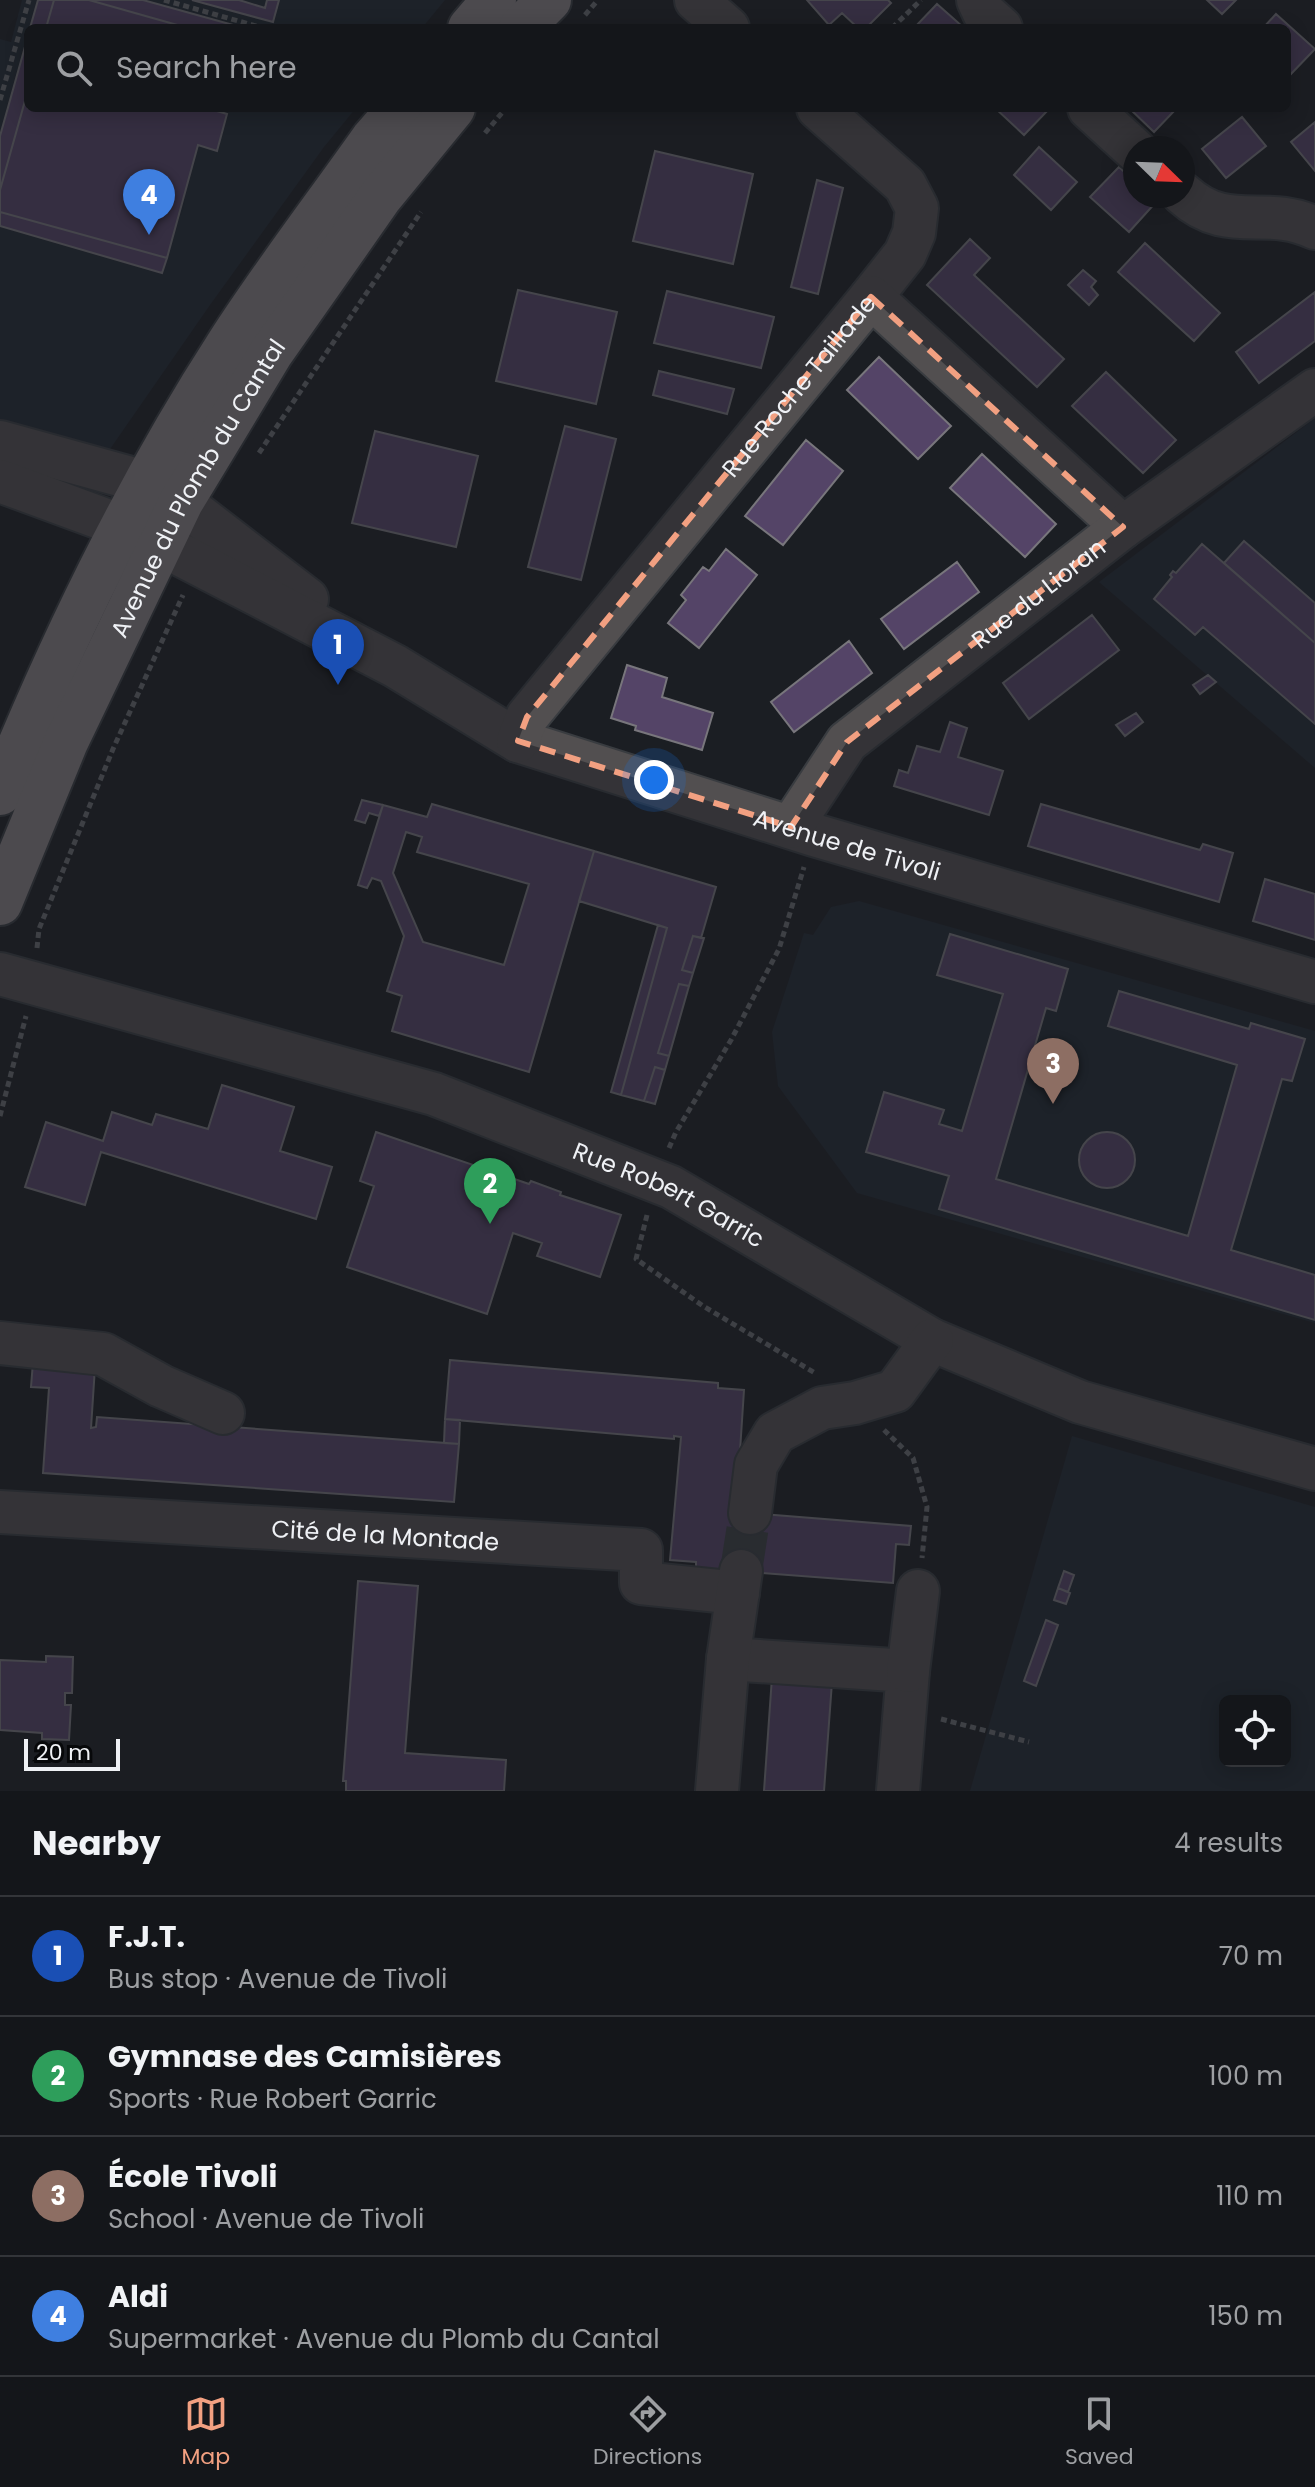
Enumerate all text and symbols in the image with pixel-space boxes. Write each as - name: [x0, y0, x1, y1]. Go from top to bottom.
- search box: [24, 24, 1291, 112]
- icon: search: [52, 46, 96, 90]
- text: Search here: [116, 46, 297, 89]
- north arrow: [1123, 136, 1195, 208]
- pin: 4: [123, 169, 175, 235]
- street label: Rue Roche Taillade: [714, 287, 883, 484]
- street label: Avenue du Plomb du Cantal: [102, 332, 293, 643]
- street label: Rue du Lioran: [964, 531, 1112, 656]
- pin: 1: [312, 619, 364, 685]
- your location: [634, 760, 674, 800]
- street label: Avenue de Tivoli: [750, 800, 945, 888]
- pin: 3: [1027, 1038, 1079, 1104]
- street label: Rue Robert Garric: [568, 1134, 771, 1255]
- pin: 2: [464, 1158, 516, 1224]
- street label: Cité de la Montade: [270, 1512, 500, 1558]
- map controls: [1219, 1695, 1291, 1767]
- button: locate: [1219, 1695, 1291, 1767]
- scale bar: [24, 1735, 120, 1771]
- text: 20 m: [36, 1737, 91, 1768]
- text: Nearby: [32, 1819, 161, 1867]
- text: 4 results: [1174, 1825, 1283, 1861]
- text: F.J.T.: [108, 1915, 185, 1958]
- text: 1: [53, 1938, 63, 1974]
- text: 70 m: [1219, 1938, 1283, 1974]
- text: Bus stop · Avenue de Tivoli: [108, 1961, 447, 1997]
- text: Gymnase des Camisières: [108, 2035, 502, 2078]
- text: 2: [51, 2058, 65, 2094]
- text: 100 m: [1208, 2058, 1283, 2094]
- text: Sports · Rue Robert Garric: [108, 2081, 437, 2117]
- text: École Tivoli: [108, 2155, 277, 2198]
- text: 3: [50, 2178, 66, 2214]
- text: 110 m: [1216, 2178, 1283, 2214]
- text: School · Avenue de Tivoli: [108, 2201, 424, 2237]
- text: Aldi: [108, 2275, 168, 2318]
- text: 4: [49, 2298, 67, 2334]
- text: 150 m: [1208, 2298, 1283, 2334]
- text: Supermarket · Avenue du Plomb du Cantal: [108, 2321, 660, 2357]
- tab: Map: [181, 2392, 230, 2473]
- tab: Directions: [593, 2392, 702, 2473]
- tab: Saved: [1065, 2392, 1134, 2473]

